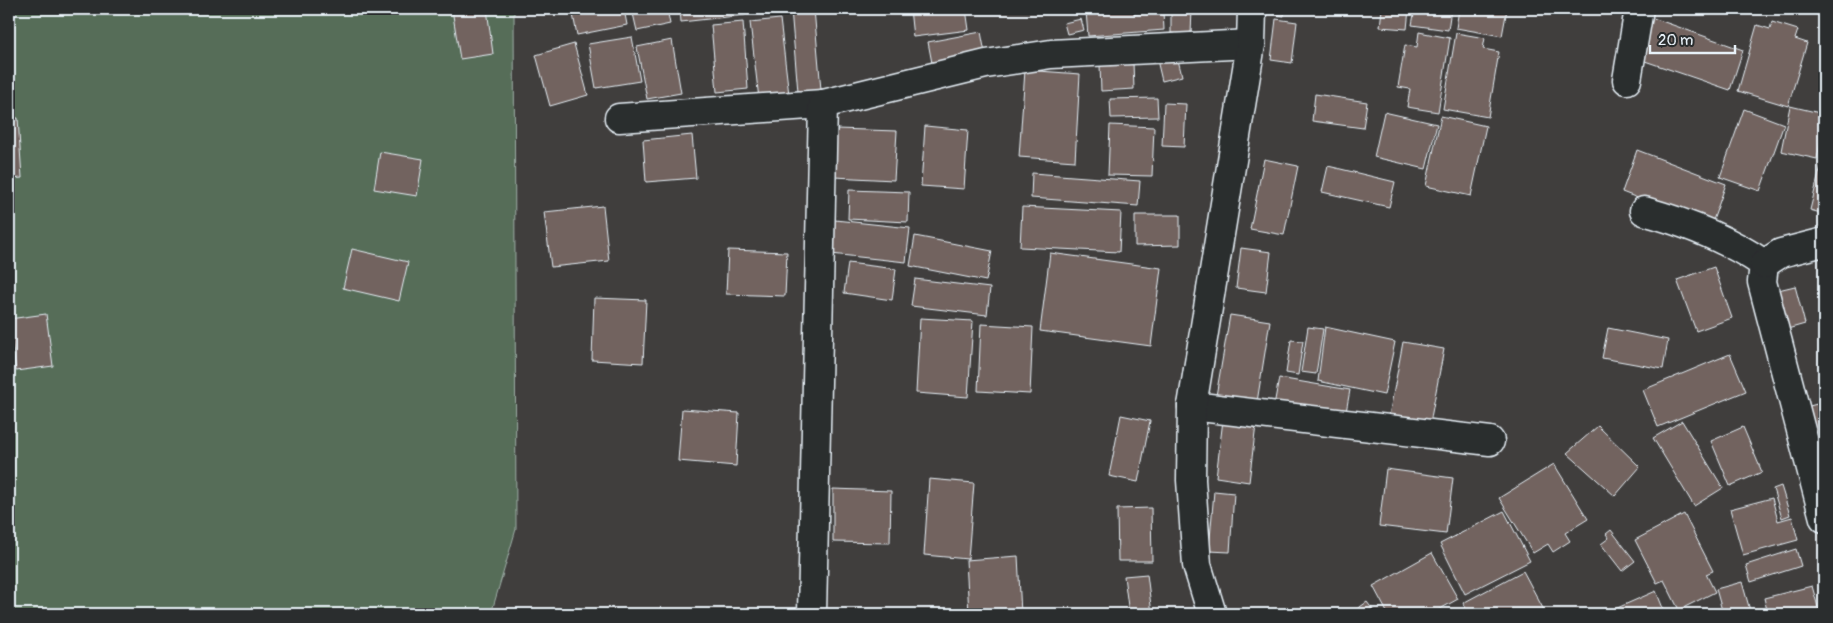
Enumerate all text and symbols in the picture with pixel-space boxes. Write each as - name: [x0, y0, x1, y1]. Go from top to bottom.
- scale bar: [1650, 22, 1736, 54]
- text: 20 m: [1658, 31, 1693, 50]

